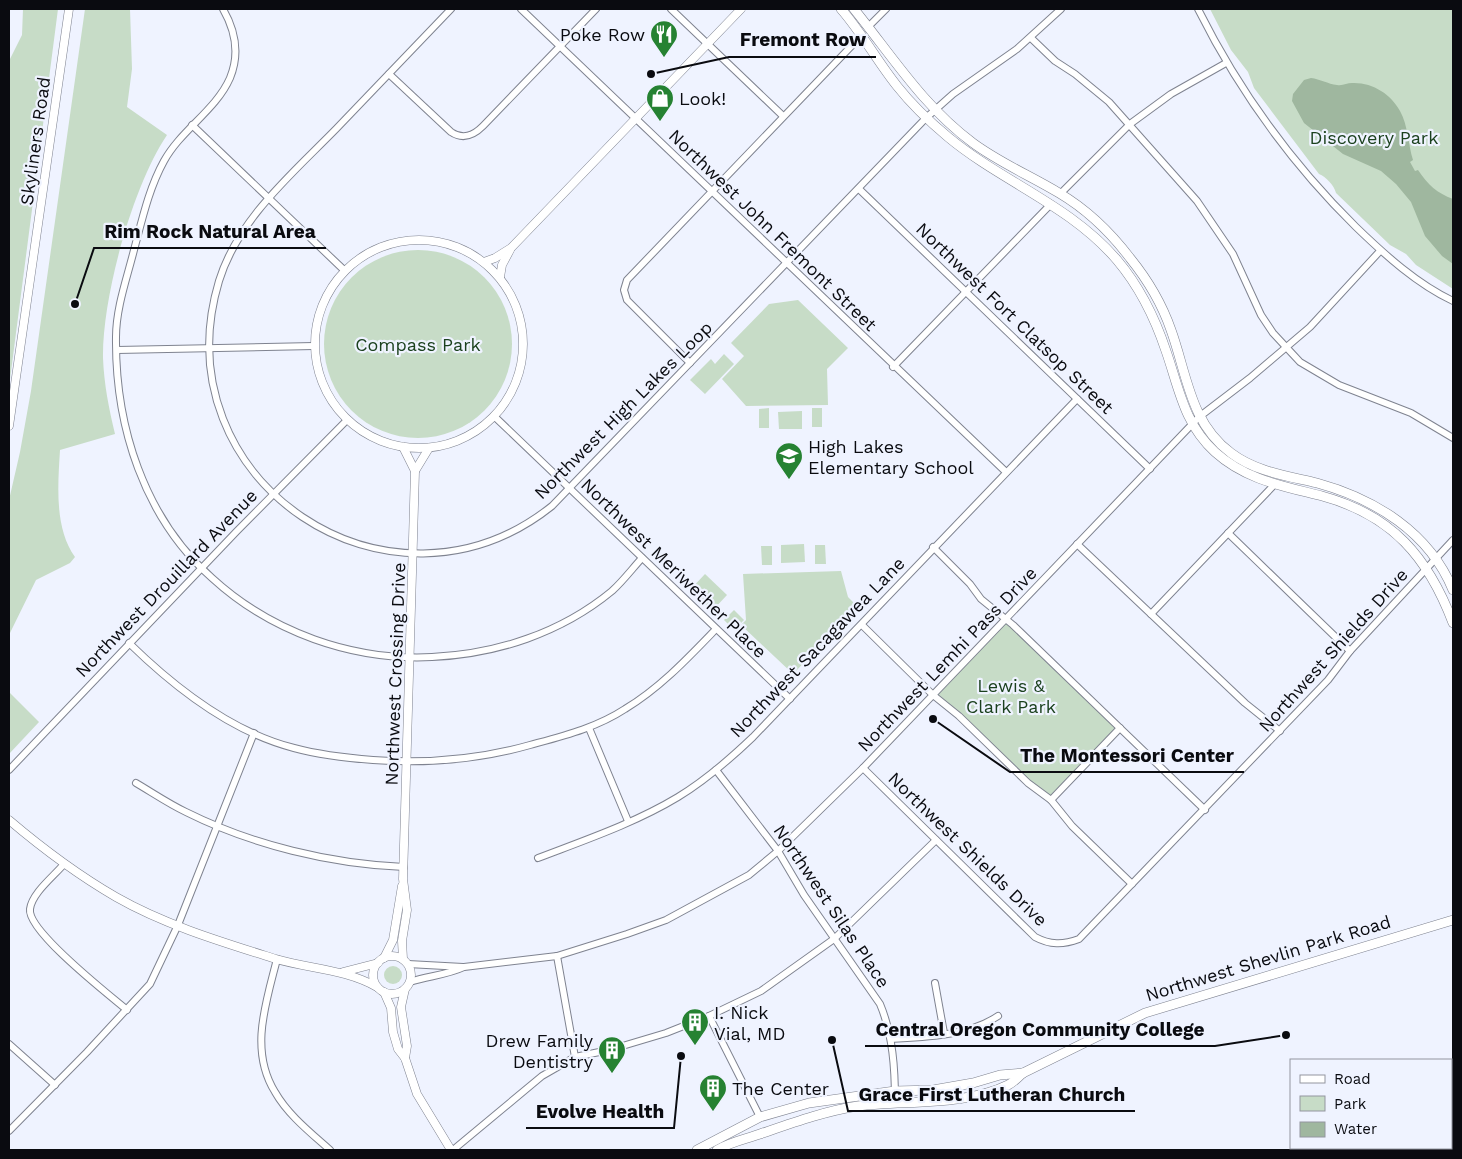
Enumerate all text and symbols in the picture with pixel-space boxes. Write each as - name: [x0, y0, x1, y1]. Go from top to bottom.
- restaurant icon: Poke Row: [649, 19, 679, 58]
- callout: Fremont Row: [729, 23, 876, 57]
- place label: Poke Row: [560, 24, 645, 45]
- text: Fremont Row: [740, 28, 866, 51]
- street label: Skyliners Road: [16, 75, 54, 207]
- shop icon: Look!: [645, 83, 675, 122]
- place label: Look!: [679, 88, 726, 109]
- street label: Northwest John Fremont Street: [665, 125, 882, 335]
- park label: Discovery Park: [1310, 127, 1438, 148]
- callout: Rim Rock Natural Area: [94, 214, 326, 248]
- street label: Northwest Fort Clatsop Street: [912, 218, 1118, 418]
- text: Rim Rock Natural Area: [104, 220, 316, 243]
- street label: Northwest High Lakes Loop: [530, 317, 716, 503]
- park label: Compass Park: [355, 334, 481, 355]
- place label: High Lakes Elementary School: [808, 436, 974, 478]
- school or university icon: High Lakes Elementary School: [774, 441, 804, 480]
- street label: Northwest Meriwether Place: [577, 474, 771, 662]
- street label: Northwest Drouillard Avenue: [71, 485, 261, 681]
- street label: Northwest Sacagawea Lane: [725, 553, 909, 741]
- street label: Northwest Crossing Drive: [381, 562, 409, 786]
- street label: Northwest Lemhi Pass Drive: [853, 562, 1041, 756]
- street label: Northwest Shields Drive: [1254, 564, 1412, 736]
- park label: Lewis & Clark Park: [966, 675, 1056, 717]
- callout: The Montessori Center: [1010, 738, 1244, 772]
- text: The Montessori Center: [1020, 744, 1235, 767]
- street label: Northwest Shields Drive: [884, 768, 1052, 930]
- street label: Northwest Silas Place: [770, 820, 894, 992]
- street label: Northwest Shevlin Park Road: [1143, 911, 1393, 1005]
- place label: I. Nick Vial, MD: [714, 1002, 785, 1044]
- building icon: I. Nick Vial, MD: [680, 1007, 710, 1046]
- callout: Central Oregon Community College: [865, 1012, 1215, 1046]
- text: Central Oregon Community College: [875, 1018, 1205, 1041]
- place label: Drew Family Dentistry: [486, 1030, 594, 1072]
- building icon: Drew Family Dentistry: [597, 1035, 627, 1074]
- legend: [1290, 1059, 1452, 1149]
- text: Road: [1334, 1070, 1371, 1088]
- building icon: The Center: [698, 1073, 728, 1112]
- callout: Grace First Lutheran Church: [848, 1077, 1135, 1111]
- place label: The Center: [732, 1078, 829, 1099]
- text: Grace First Lutheran Church: [859, 1083, 1125, 1106]
- callout: Evolve Health: [526, 1094, 674, 1128]
- text: Park: [1334, 1095, 1367, 1113]
- text: Evolve Health: [536, 1100, 664, 1123]
- text: Water: [1334, 1120, 1377, 1138]

